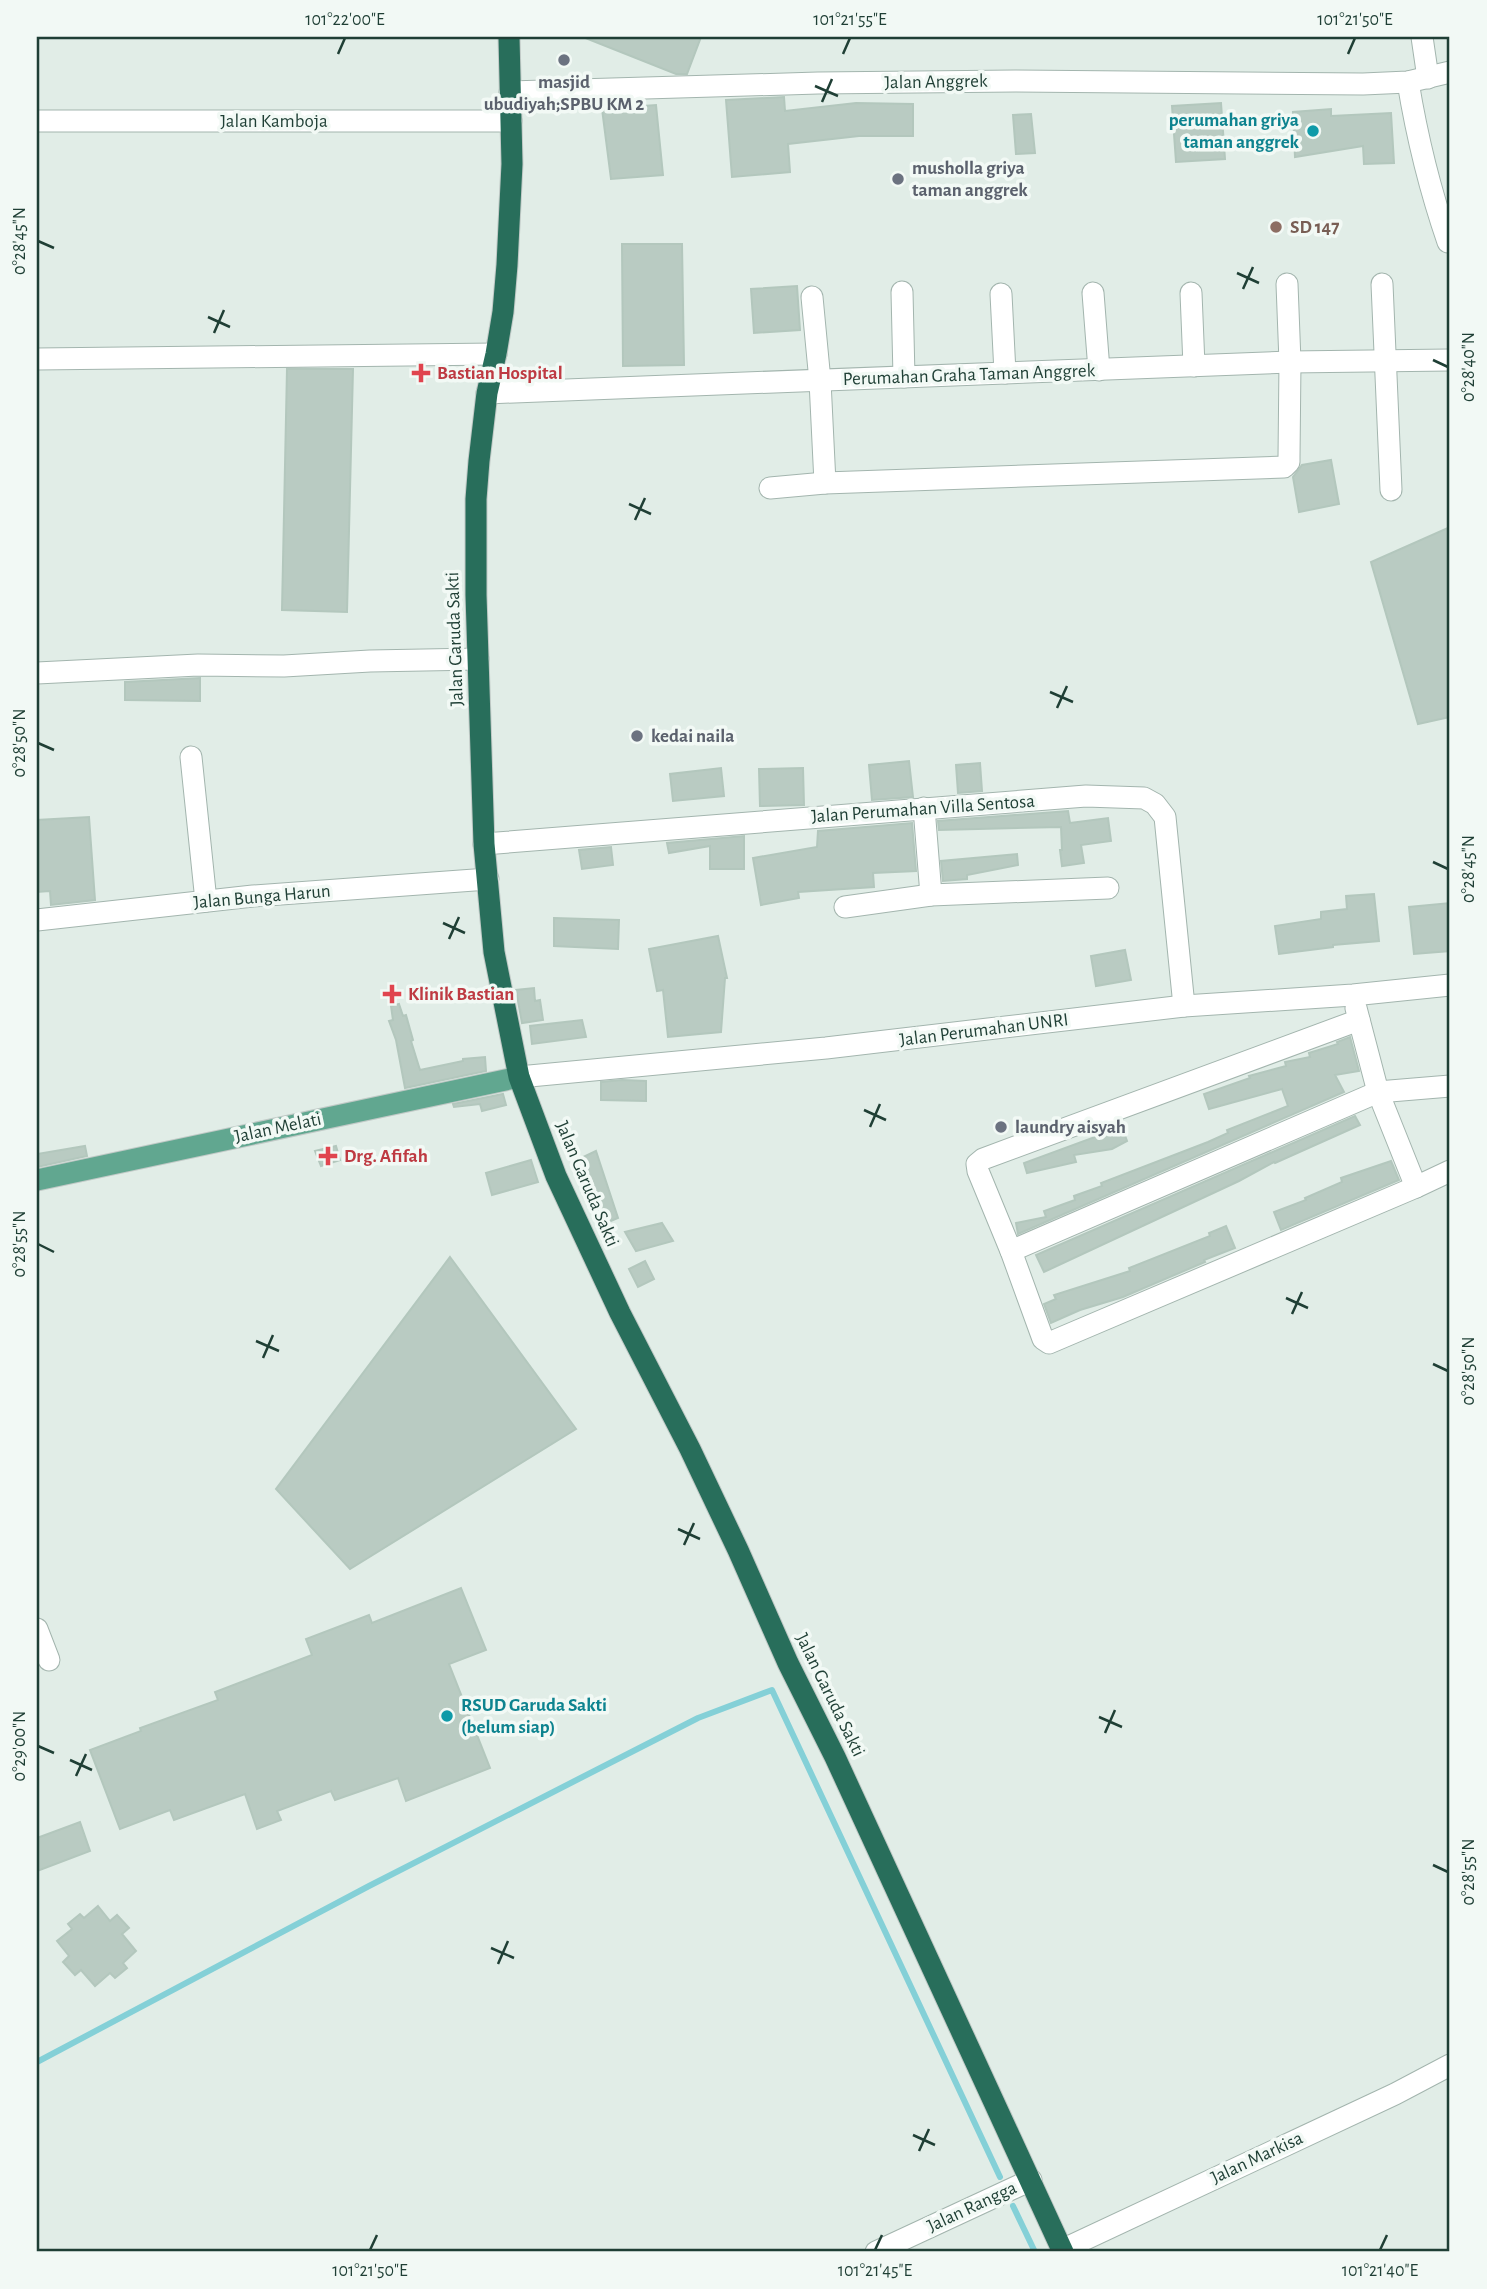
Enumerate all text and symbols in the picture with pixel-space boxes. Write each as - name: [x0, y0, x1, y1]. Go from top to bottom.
- text: 101°22'00"E: [305, 11, 385, 29]
- text: 101°21'55"E: [813, 11, 887, 29]
- text: 101°21'50"E: [1317, 11, 1393, 29]
- marker: masjid ubudiyah;SPBU KM 2: [556, 52, 572, 68]
- street label: Jalan Anggrek: [884, 72, 988, 92]
- place label: masjid ubudiyah;SPBU KM 2: [484, 73, 644, 114]
- place label: perumahan griya taman anggrek: [1169, 111, 1300, 152]
- street label: Jalan Kamboja: [220, 112, 328, 131]
- marker: perumahan griya taman anggrek: [1305, 123, 1321, 139]
- place label: musholla griya taman anggrek: [912, 159, 1028, 200]
- marker: musholla griya taman anggrek: [890, 171, 906, 187]
- text: 0°28'45"N: [11, 207, 29, 275]
- place label: SD 147: [1290, 218, 1339, 237]
- marker: SD 147: [1268, 219, 1284, 235]
- text: 0°28'40"N: [1460, 332, 1478, 402]
- street label: Perumahan Graha Taman Anggrek: [843, 361, 1096, 389]
- marker: Bastian Hospital: [411, 363, 431, 383]
- place label: Bastian Hospital: [437, 364, 563, 383]
- street label: Jalan Garuda Sakti: [443, 571, 467, 707]
- text: 0°28'50"N: [11, 709, 29, 777]
- place label: kedai naila: [651, 727, 734, 746]
- marker: kedai naila: [629, 728, 645, 744]
- street label: Jalan Perumahan Villa Sentosa: [811, 792, 1036, 826]
- text: 0°28'45"N: [1460, 835, 1478, 903]
- street label: Jalan Bunga Harun: [193, 882, 331, 912]
- marker: Klinik Bastian: [382, 984, 402, 1004]
- place label: Klinik Bastian: [408, 985, 514, 1004]
- street label: Jalan Perumahan UNRI: [899, 1010, 1069, 1050]
- street label: Jalan Melati: [233, 1110, 323, 1146]
- street label: Jalan Garuda Sakti: [552, 1118, 622, 1250]
- place label: laundry aisyah: [1015, 1118, 1126, 1137]
- marker: laundry aisyah: [993, 1119, 1009, 1135]
- marker: Drg. Afifah: [318, 1146, 338, 1166]
- place label: Drg. Afifah: [344, 1147, 428, 1166]
- text: 0°28'55"N: [11, 1211, 29, 1277]
- text: 0°28'50"N: [1460, 1337, 1478, 1405]
- street label: Jalan Garuda Sakti: [792, 1630, 868, 1760]
- place label: RSUD Garuda Sakti (belum siap): [461, 1696, 607, 1737]
- marker: RSUD Garuda Sakti (belum siap): [439, 1708, 455, 1724]
- text: 0°29'00"N: [11, 1711, 29, 1781]
- text: 0°28'55"N: [1460, 1839, 1478, 1905]
- street label: Jalan Markisa: [1208, 2128, 1306, 2188]
- street label: Jalan Rangga: [924, 2178, 1020, 2236]
- text: 101°21'50"E: [332, 2262, 408, 2280]
- text: 101°21'45"E: [838, 2262, 913, 2280]
- text: 101°21'40"E: [1342, 2262, 1419, 2280]

